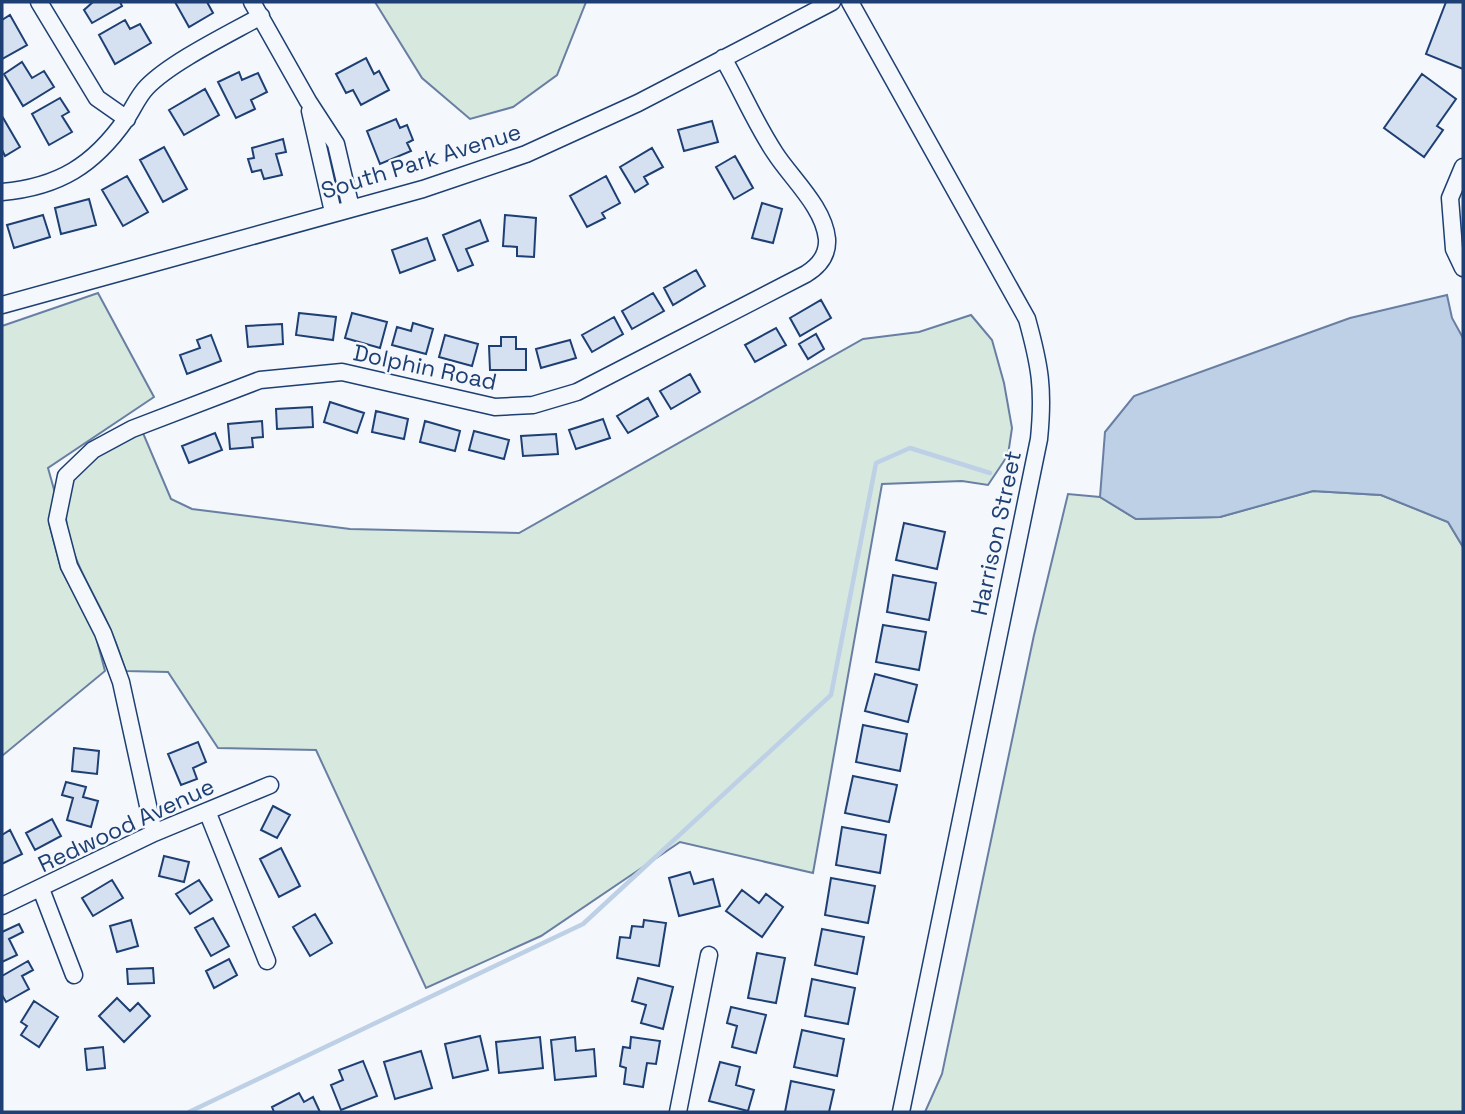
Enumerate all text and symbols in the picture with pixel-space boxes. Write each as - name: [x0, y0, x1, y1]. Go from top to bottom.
- street label: South Park Avenue: [317, 116, 525, 206]
- street label: Dolphin Road: [350, 337, 500, 397]
- street label: Harrison Street: [964, 448, 1028, 618]
- street label: Redwood Avenue: [33, 771, 219, 879]

